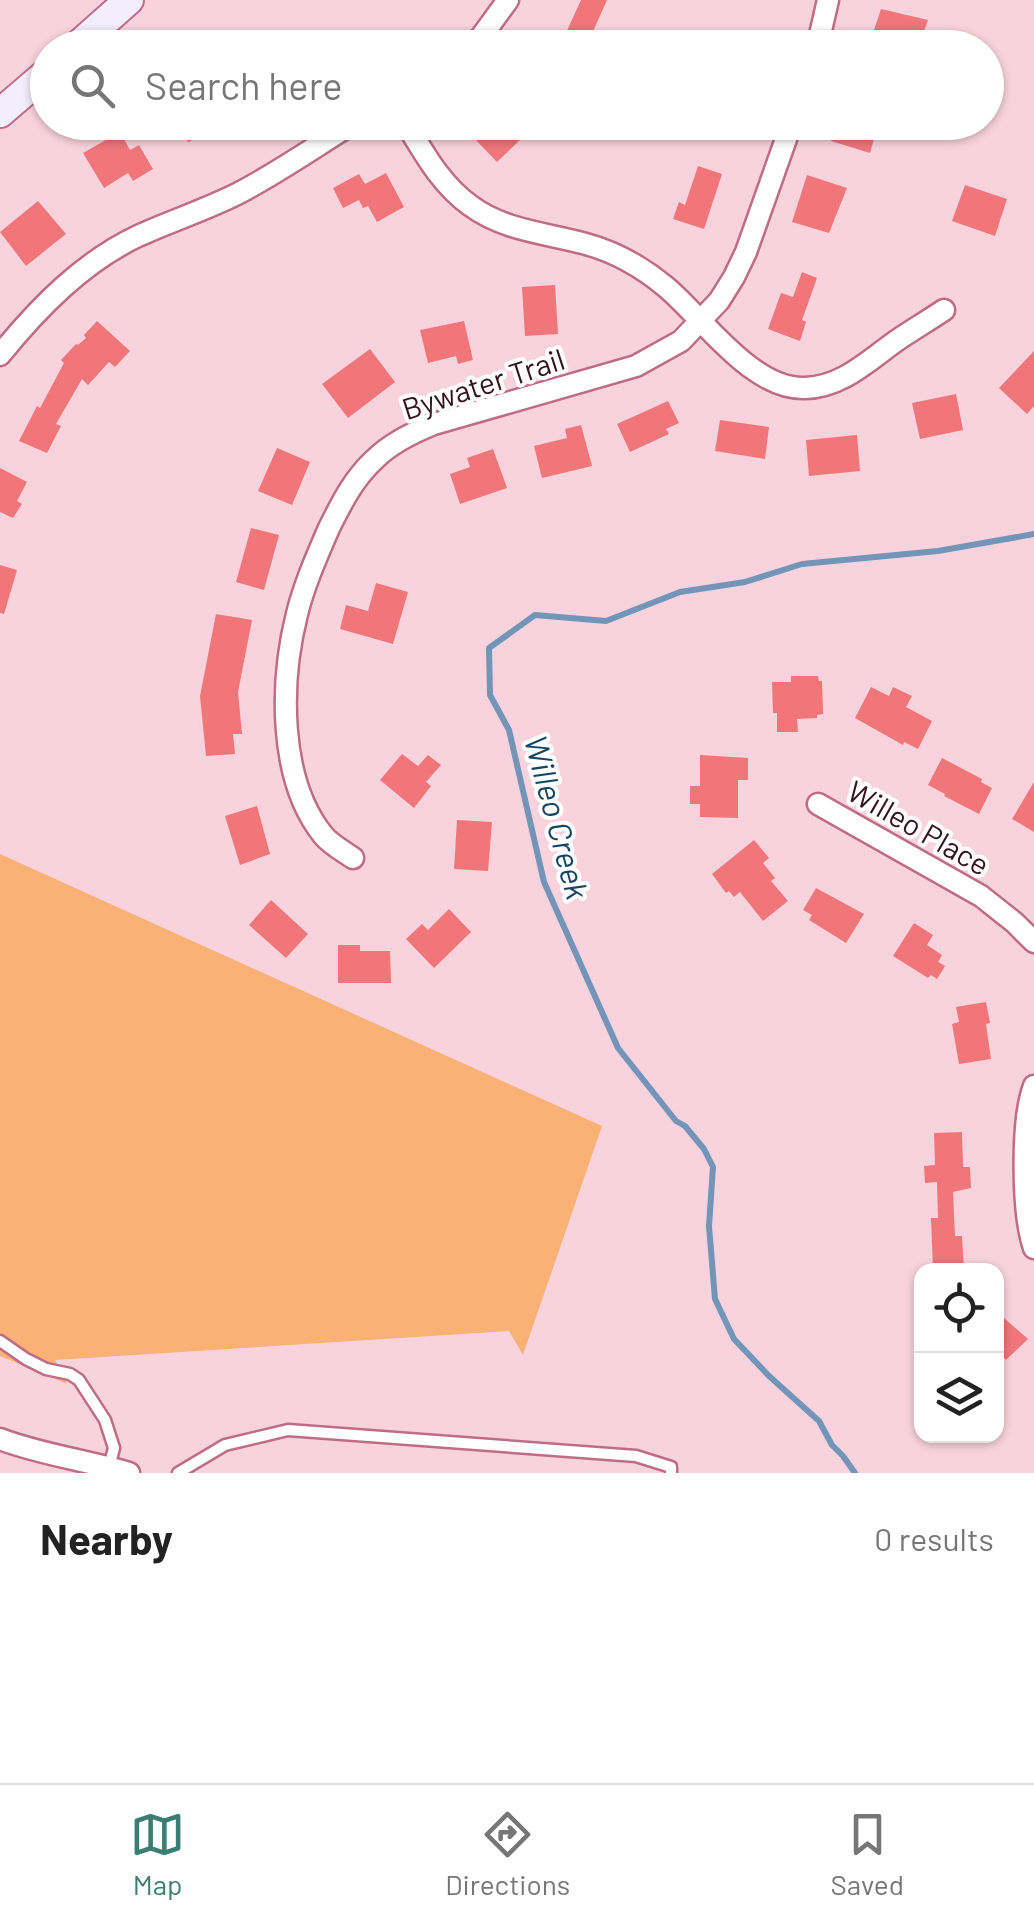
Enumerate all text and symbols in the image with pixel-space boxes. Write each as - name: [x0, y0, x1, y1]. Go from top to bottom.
- search box: [30, 30, 1004, 140]
- icon: search: [65, 58, 120, 113]
- text: Search here: [145, 62, 343, 108]
- street label: Bywater Trail: [397, 340, 569, 426]
- water label: Willeo Creek: [518, 731, 598, 903]
- street label: Willeo Place: [842, 772, 996, 882]
- map controls: [914, 1263, 1004, 1443]
- button: locate: [914, 1263, 1004, 1353]
- button: layers: [914, 1353, 1004, 1443]
- text: Nearby: [40, 1513, 173, 1563]
- text: 0 results: [874, 1519, 994, 1557]
- tab: Map: [130, 1807, 185, 1901]
- tab: Directions: [445, 1807, 570, 1901]
- tab: Saved: [830, 1807, 904, 1901]

